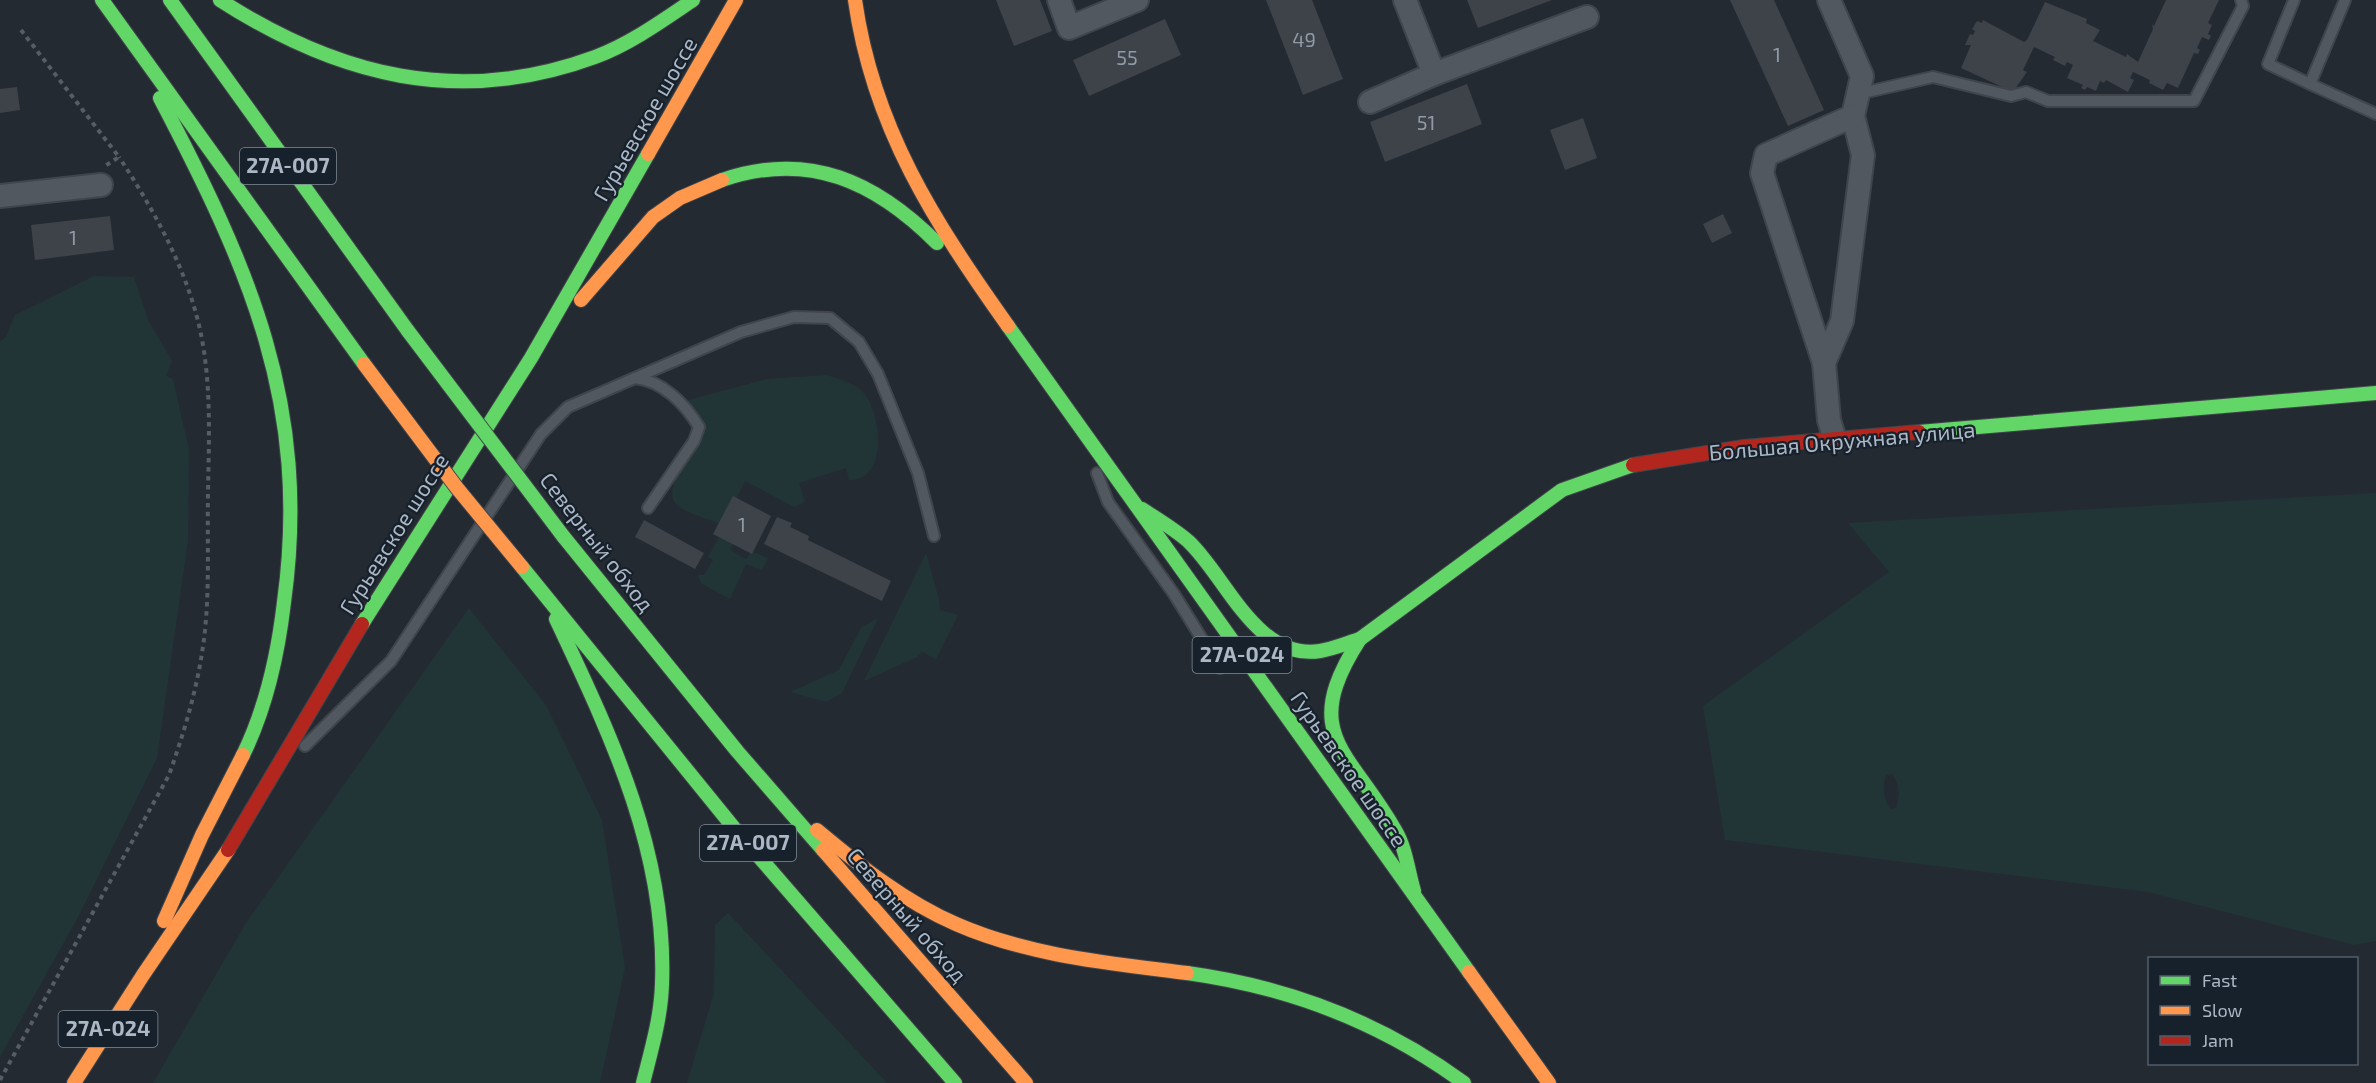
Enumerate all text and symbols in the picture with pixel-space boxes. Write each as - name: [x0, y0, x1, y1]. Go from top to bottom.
- house number: 49: [1292, 27, 1316, 51]
- street label: Гурьевское шоссе: [587, 32, 702, 205]
- house number: 1: [1773, 42, 1781, 66]
- house number: 55: [1116, 45, 1138, 69]
- house number: 51: [1417, 110, 1435, 134]
- road number: 27А-007: [240, 148, 336, 184]
- house number: 1: [69, 225, 77, 249]
- street label: Большая Окружная улица: [1708, 415, 1976, 466]
- street label: Гурьевское шоссе: [333, 448, 454, 619]
- street label: Северный обход: [535, 467, 660, 616]
- house number: 1: [738, 512, 746, 536]
- road number: 27А-024: [1192, 637, 1292, 673]
- street label: Гурьевское шоссе: [1285, 685, 1413, 852]
- road number: 27А-007: [700, 825, 796, 861]
- street label: Северный обход: [842, 842, 973, 987]
- legend: [2148, 957, 2358, 1065]
- text: Fast: [2202, 969, 2237, 991]
- text: Slow: [2202, 999, 2243, 1021]
- road number: 27А-024: [58, 1011, 158, 1047]
- text: Jam: [2202, 1029, 2234, 1051]

